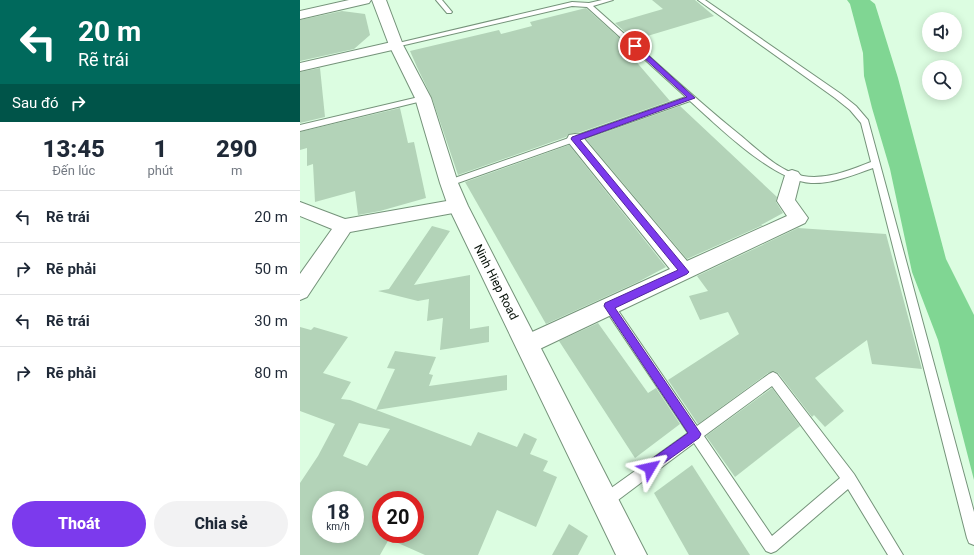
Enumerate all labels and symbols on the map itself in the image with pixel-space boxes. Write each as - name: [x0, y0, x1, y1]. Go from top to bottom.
- pin: [618, 29, 652, 63]
- street label: Ninh Hiep Road: [471, 242, 521, 322]
- position arrow: [629, 447, 671, 489]
- speed limit sign: 20: [372, 491, 424, 543]

